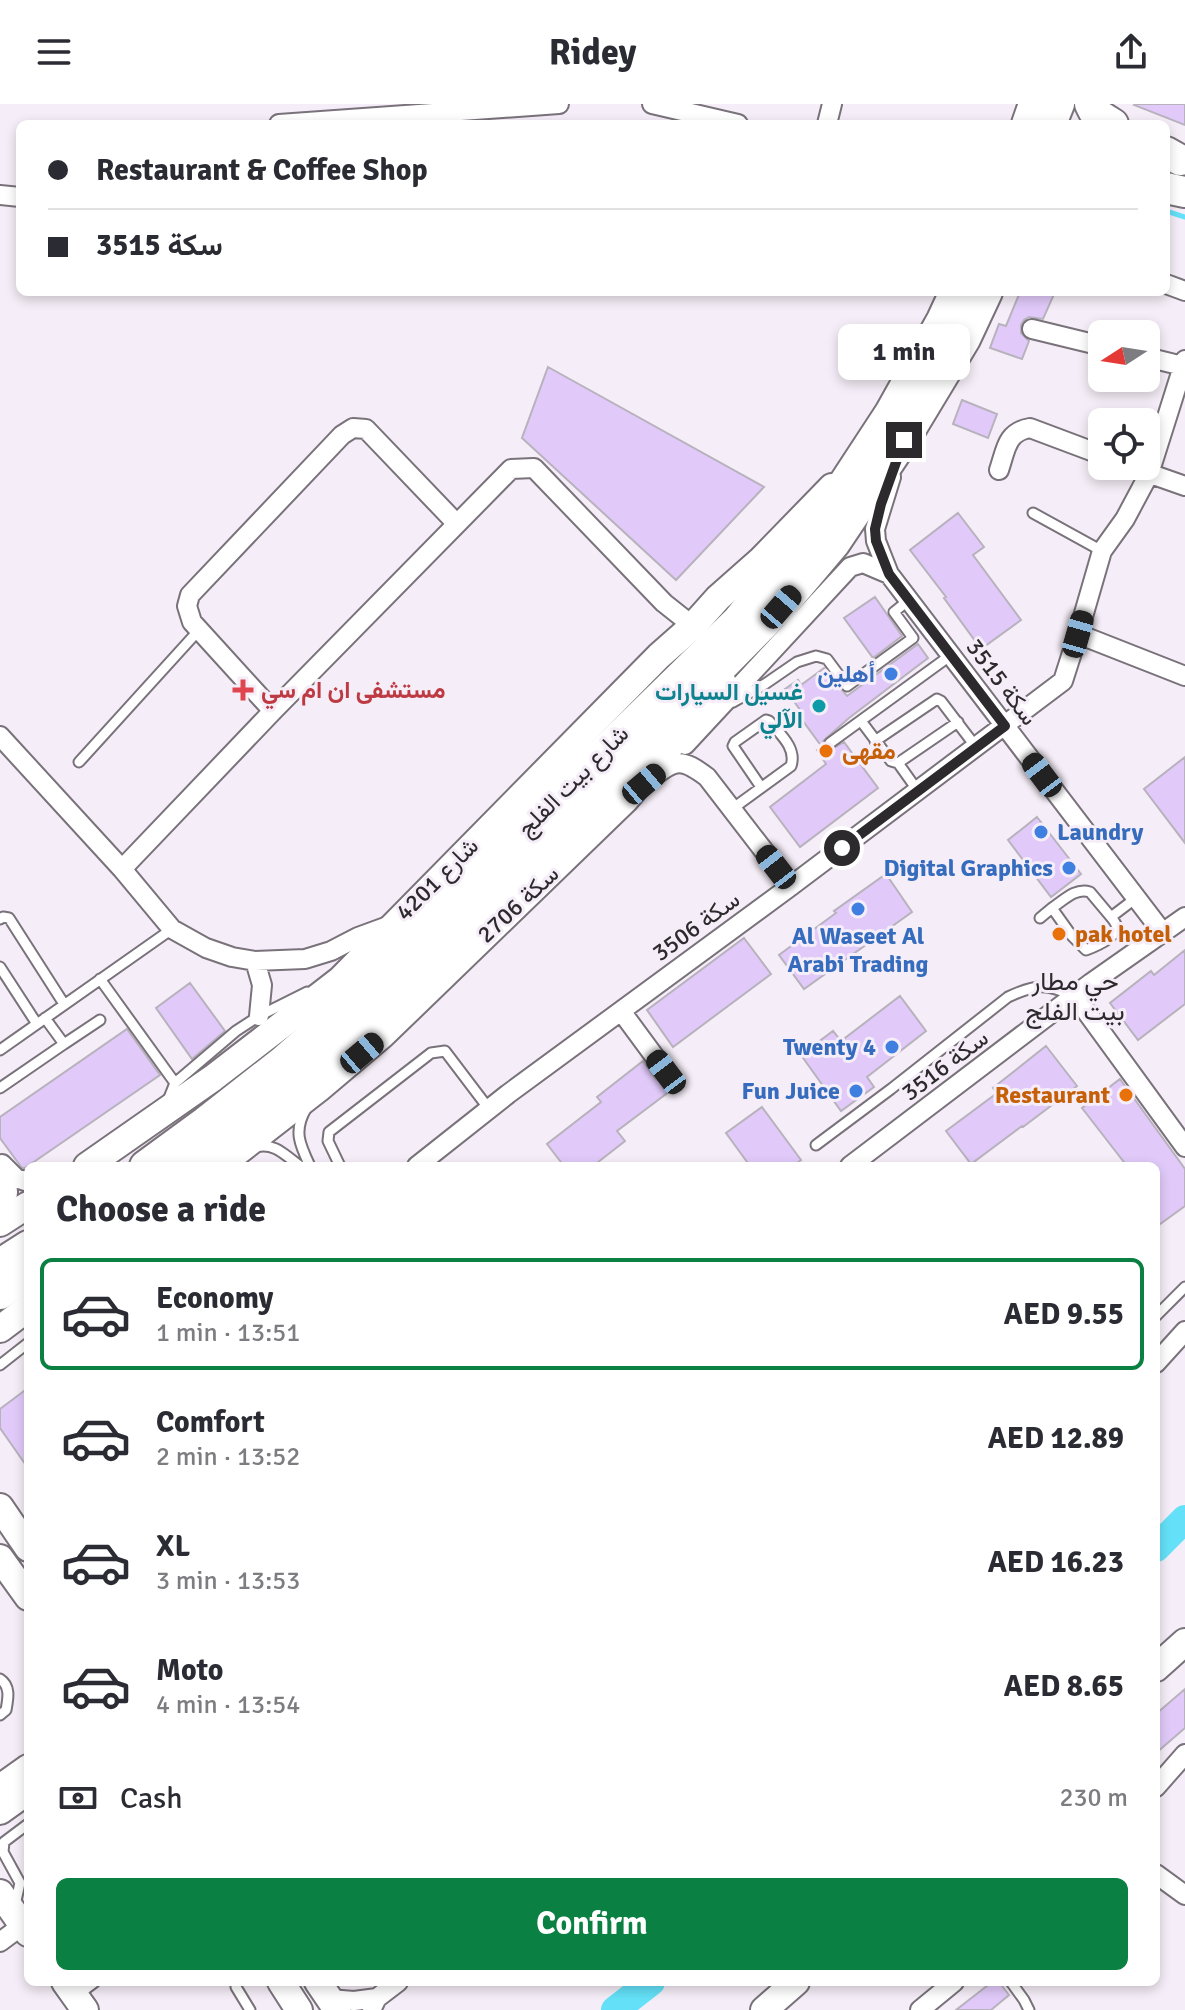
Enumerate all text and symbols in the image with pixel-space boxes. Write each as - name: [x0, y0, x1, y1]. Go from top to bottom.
- icon: menu: [32, 30, 76, 74]
- text: Ridey: [549, 30, 636, 75]
- icon: share: [1109, 30, 1153, 74]
- text: Restaurant & Coffee Shop: [96, 152, 428, 189]
- text: سكة 3515: [96, 227, 223, 264]
- north arrow: [1088, 320, 1160, 392]
- map controls: [1088, 320, 1160, 480]
- callout: 1 min: [838, 324, 970, 380]
- text: 1 min: [873, 336, 935, 368]
- button: locate: [1088, 408, 1160, 480]
- route end: [886, 422, 922, 458]
- car: [756, 581, 806, 633]
- car: [1060, 608, 1096, 660]
- street label: سكة 3515: [960, 633, 1044, 731]
- place label: أهلين: [817, 659, 875, 689]
- marker: أهلين: [882, 665, 900, 683]
- place label: مستشفى ان ام سي: [261, 675, 446, 710]
- place label: غسيل السيارات الآلي: [655, 677, 803, 740]
- marker: مستشفى ان ام سي: [232, 679, 254, 701]
- marker: غسيل السيارات الآلي: [810, 697, 828, 715]
- street label: شارع بيت الفلج: [511, 719, 636, 844]
- place label: مقهى: [842, 736, 896, 766]
- marker: مقهى: [817, 742, 835, 760]
- car: [1018, 749, 1066, 801]
- car: [618, 759, 670, 809]
- place label: Laundry: [1057, 817, 1143, 847]
- marker: Laundry: [1032, 823, 1050, 841]
- route start: [824, 830, 860, 866]
- street label: شارع 4201: [389, 831, 486, 928]
- car: [752, 841, 800, 893]
- place label: Digital Graphics: [883, 853, 1053, 883]
- street label: سكة 2706: [471, 859, 565, 949]
- marker: Digital Graphics: [1060, 859, 1078, 877]
- street label: سكة 3506: [646, 884, 746, 968]
- marker: Al Waseet Al Arabi Trading: [849, 900, 867, 918]
- place label: pak hotel: [1075, 919, 1172, 949]
- place label: Al Waseet Al Arabi Trading: [788, 921, 929, 979]
- marker: pak hotel: [1050, 925, 1068, 943]
- district label: حي مطار بيت الفلج: [1025, 966, 1125, 1029]
- street label: سكة 3516: [896, 1023, 994, 1107]
- car: [336, 1028, 388, 1078]
- place label: Twenty 4: [783, 1032, 876, 1062]
- marker: Twenty 4: [883, 1038, 901, 1056]
- car: [642, 1046, 690, 1098]
- place label: Fun Juice: [742, 1076, 840, 1106]
- place label: Restaurant: [995, 1080, 1110, 1110]
- marker: Fun Juice: [847, 1082, 865, 1100]
- marker: Restaurant: [1117, 1086, 1135, 1104]
- text: Choose a ride: [56, 1187, 266, 1232]
- icon: car: [60, 1278, 132, 1350]
- text: Economy: [156, 1280, 273, 1317]
- text: AED 9.55: [1004, 1296, 1124, 1333]
- text: 1 min · 13:51: [156, 1317, 300, 1349]
- icon: car: [60, 1402, 132, 1474]
- text: Comfort: [156, 1404, 265, 1441]
- text: AED 12.89: [988, 1420, 1124, 1457]
- text: 2 min · 13:52: [156, 1441, 300, 1473]
- icon: car: [60, 1526, 132, 1598]
- text: XL: [156, 1528, 190, 1565]
- text: AED 16.23: [988, 1544, 1124, 1581]
- text: 3 min · 13:53: [156, 1565, 300, 1597]
- icon: car: [60, 1650, 132, 1722]
- text: Moto: [156, 1652, 223, 1689]
- text: AED 8.65: [1004, 1668, 1124, 1705]
- text: 4 min · 13:54: [156, 1689, 300, 1721]
- icon: cash: [56, 1776, 100, 1820]
- text: Cash: [120, 1780, 183, 1817]
- text: 230 m: [1059, 1782, 1128, 1814]
- button: Confirm: [56, 1878, 1128, 1970]

